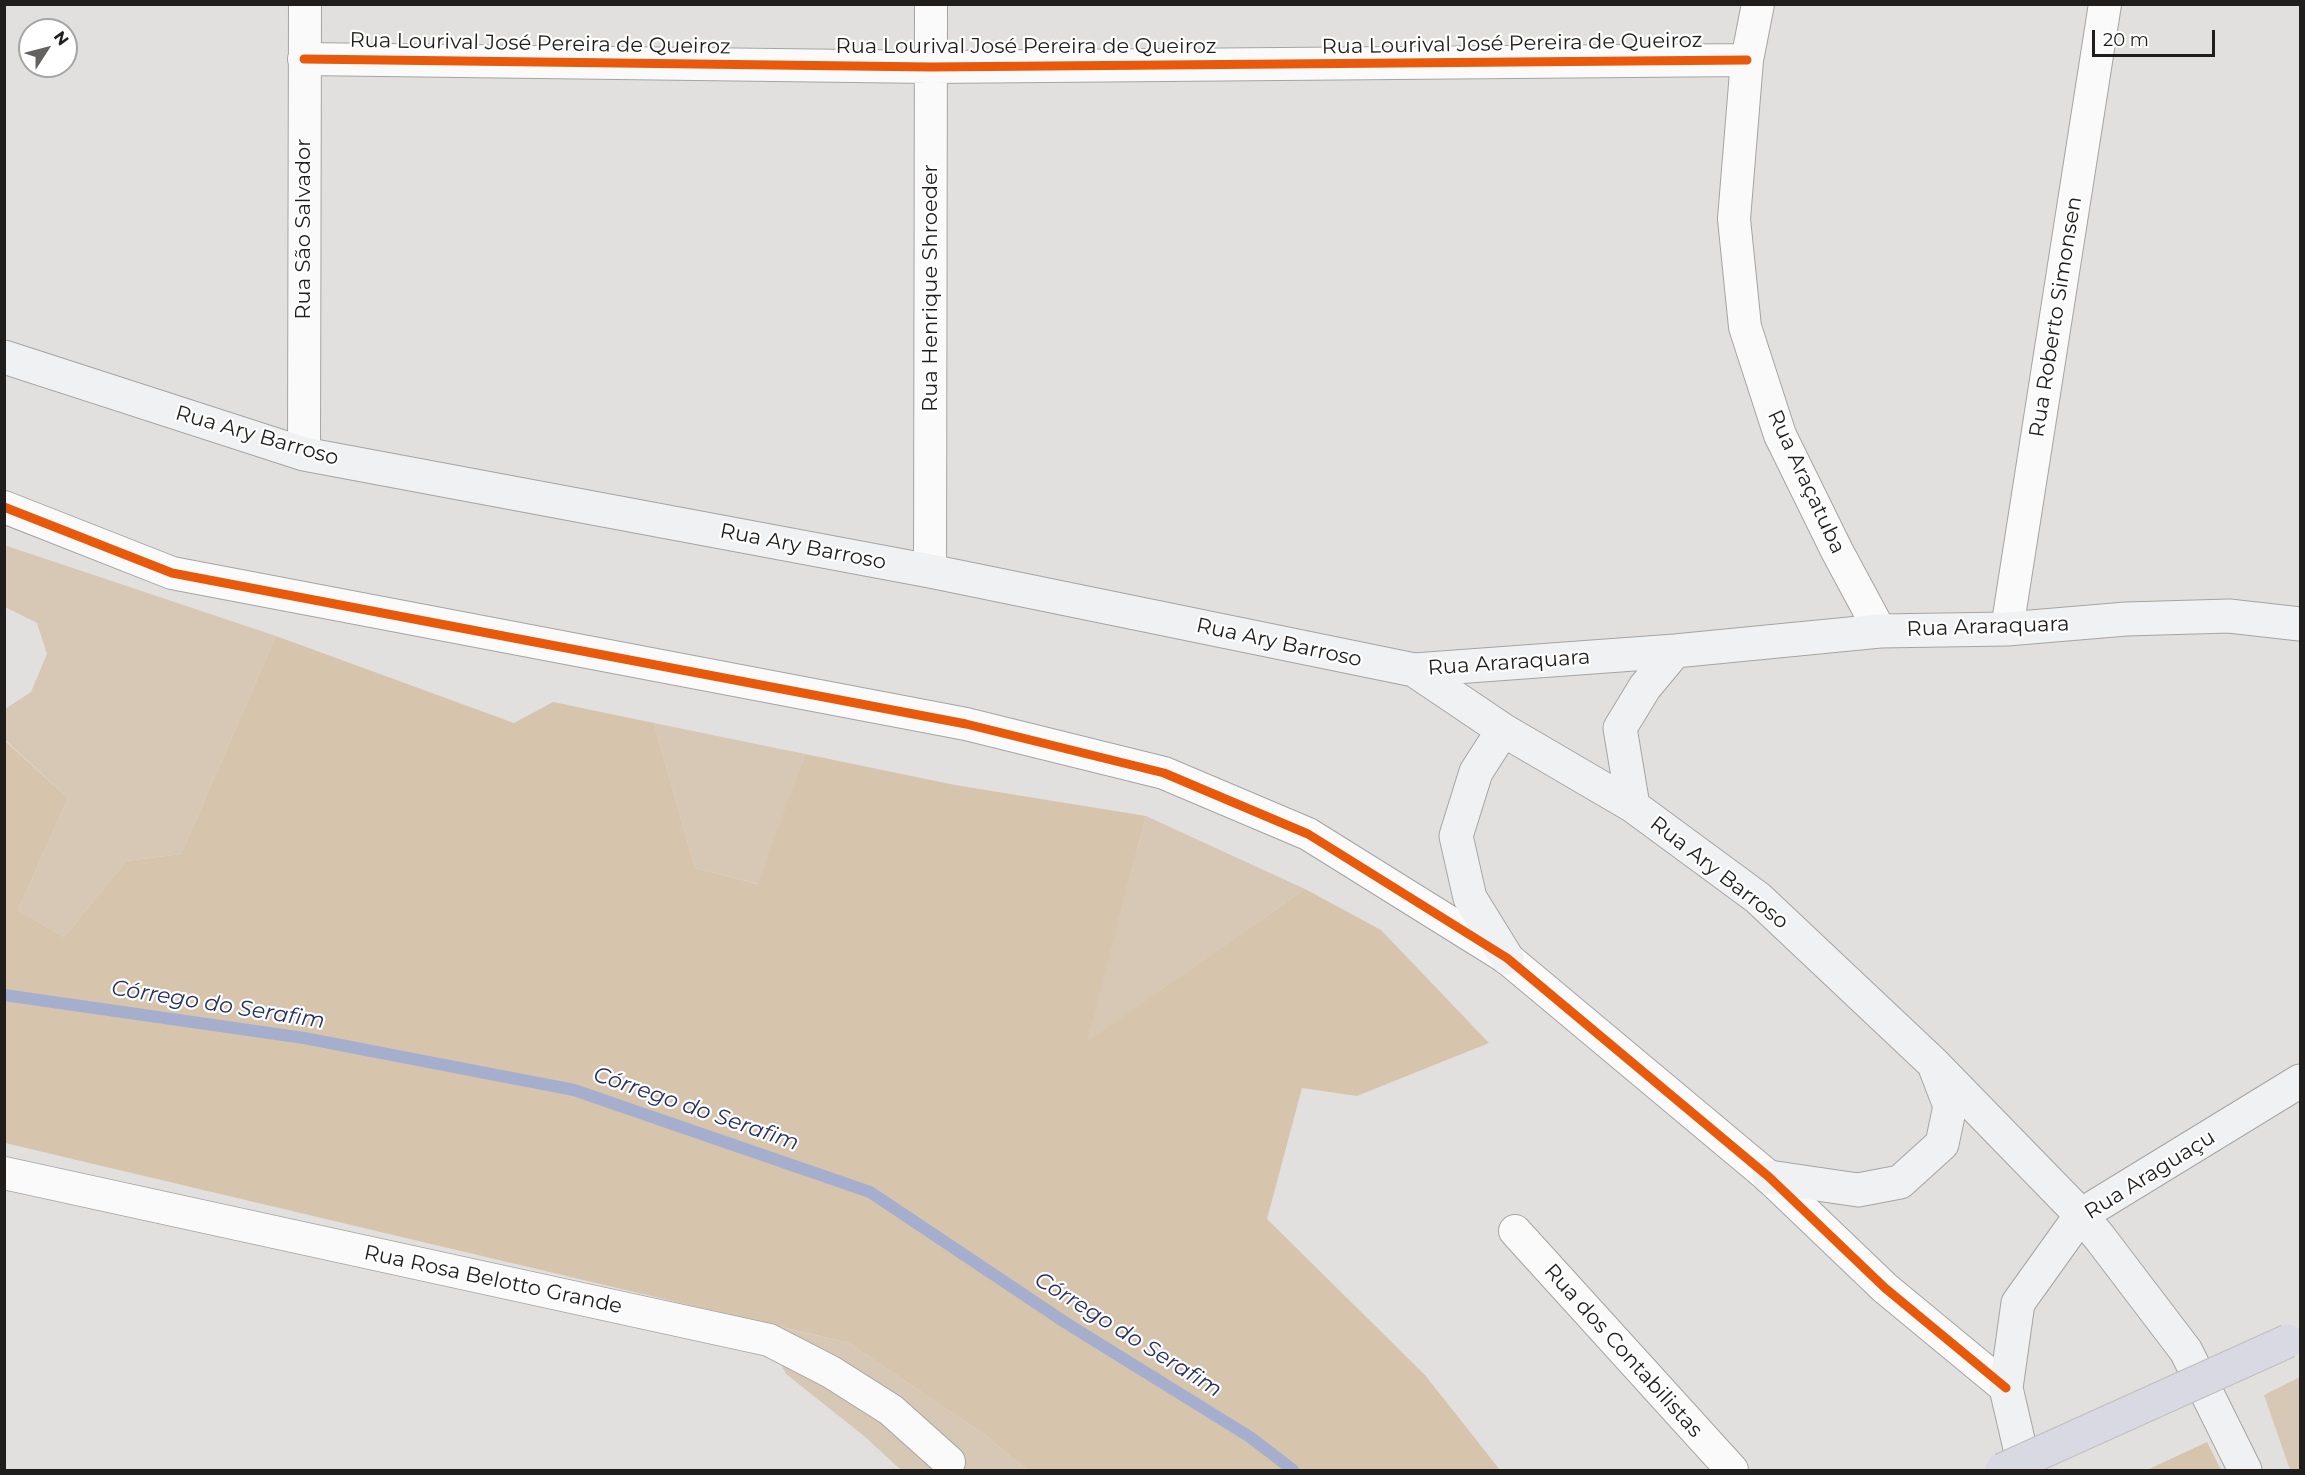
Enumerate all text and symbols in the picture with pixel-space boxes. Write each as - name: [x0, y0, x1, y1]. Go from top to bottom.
- north arrow: [18, 18, 78, 78]
- scale bar: [2095, 18, 2218, 56]
- text: N: [50, 27, 73, 49]
- street label: Rua Lourival José Pereira de Queiroz: [349, 28, 731, 60]
- street label: Rua Lourival José Pereira de Queiroz: [1321, 28, 1703, 60]
- text: 20 m: [2103, 29, 2149, 51]
- street label: Rua Lourival José Pereira de Queiroz: [835, 34, 1217, 60]
- street label: Rua São Salvador: [291, 138, 317, 320]
- street label: Rua Henrique Shroeder: [918, 164, 944, 412]
- street label: Rua Roberto Simonsen: [2025, 195, 2087, 439]
- street label: Rua Ary Barroso: [172, 401, 342, 471]
- street label: Rua Araçatuba: [1762, 406, 1850, 558]
- street label: Rua Ary Barroso: [718, 519, 888, 575]
- street label: Rua Araraquara: [1906, 612, 2070, 642]
- street label: Rua Ary Barroso: [1194, 613, 1364, 673]
- street label: Rua Araraquara: [1427, 645, 1591, 681]
- street label: Rua Ary Barroso: [1645, 811, 1793, 935]
- water label: Córrego do Serafim: [109, 975, 327, 1035]
- water label: Córrego do Serafim: [590, 1061, 802, 1157]
- street label: Rua Araguaçu: [2080, 1125, 2220, 1225]
- street label: Rua Rosa Belotto Grande: [362, 1240, 624, 1320]
- street label: Rua dos Contabilistas: [1538, 1259, 1708, 1443]
- water label: Córrego do Serafim: [1030, 1267, 1226, 1403]

